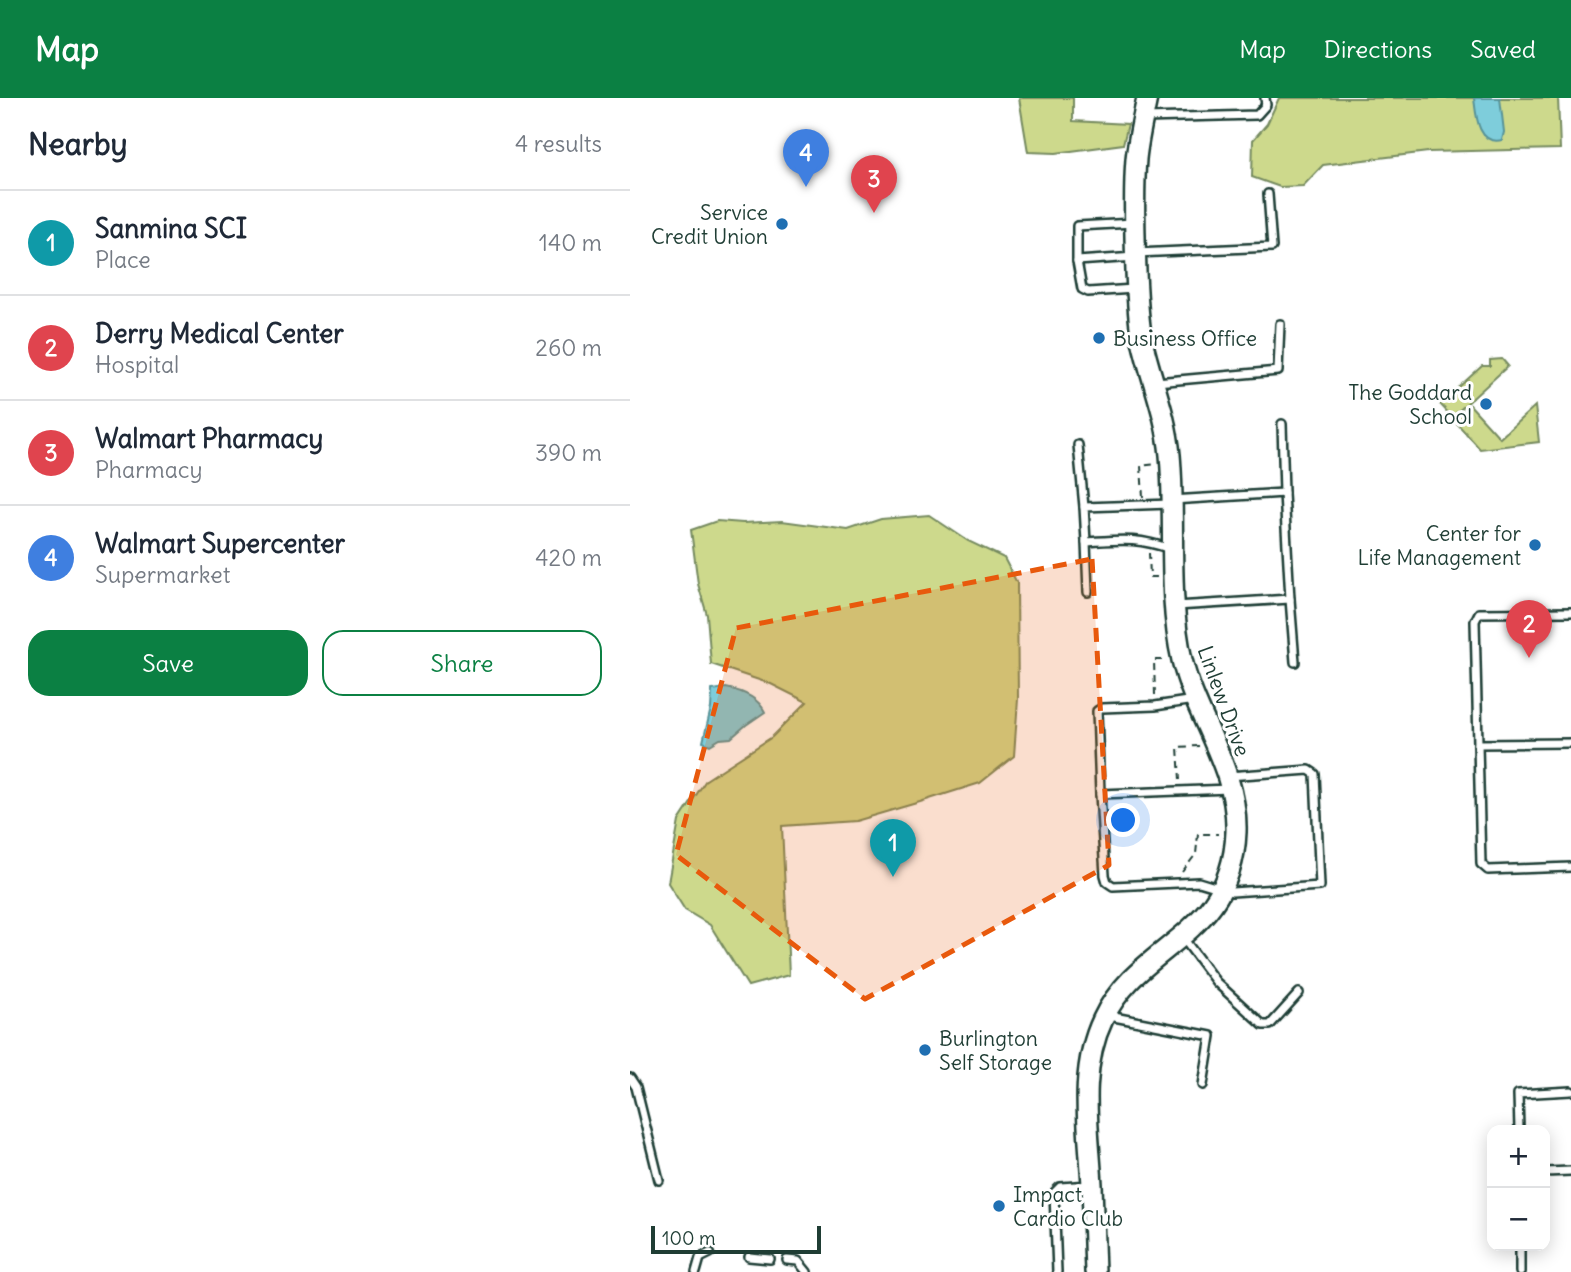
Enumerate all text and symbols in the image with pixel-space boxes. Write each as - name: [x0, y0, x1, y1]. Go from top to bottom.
- text: Map: [35, 28, 99, 70]
- text: Map: [1239, 34, 1286, 64]
- text: Directions: [1324, 34, 1432, 64]
- text: Saved: [1470, 34, 1536, 64]
- text: Nearby: [28, 125, 128, 163]
- text: 4 results: [515, 129, 602, 158]
- pin: 4: [783, 129, 829, 187]
- pin: 3: [851, 155, 897, 213]
- place label: Service Credit Union: [651, 199, 768, 250]
- text: Sanmina SCI: [95, 212, 247, 245]
- marker: Service Credit Union: [774, 216, 790, 232]
- text: 1: [46, 228, 56, 257]
- text: 140 m: [539, 228, 602, 257]
- text: Place: [95, 245, 151, 274]
- text: Derry Medical Center: [95, 317, 344, 350]
- place label: Business Office: [1113, 325, 1257, 352]
- marker: Business Office: [1091, 330, 1107, 346]
- text: 2: [45, 333, 57, 362]
- text: 260 m: [535, 333, 602, 362]
- text: Hospital: [95, 350, 179, 379]
- place label: The Goddard School: [1348, 379, 1472, 430]
- marker: The Goddard School: [1478, 396, 1494, 412]
- text: Walmart Pharmacy: [95, 422, 323, 455]
- text: 3: [44, 438, 58, 467]
- text: 390 m: [535, 438, 602, 467]
- text: Pharmacy: [95, 455, 203, 484]
- place label: Center for Life Management: [1357, 520, 1521, 571]
- text: Walmart Supercenter: [95, 527, 345, 560]
- marker: Center for Life Management: [1527, 537, 1543, 553]
- text: 4: [44, 543, 58, 572]
- text: 420 m: [535, 543, 602, 572]
- text: Supermarket: [95, 560, 231, 589]
- pin: 2: [1506, 600, 1552, 658]
- button: Save: [28, 630, 308, 696]
- button: Share: [322, 630, 602, 696]
- street label: Linlew Drive: [1192, 642, 1256, 760]
- your location: [1106, 803, 1140, 837]
- pin: 1: [870, 819, 916, 877]
- place label: Burlington Self Storage: [939, 1025, 1052, 1076]
- marker: Burlington Self Storage: [917, 1042, 933, 1058]
- map controls: [1487, 1125, 1550, 1251]
- button: +: [1487, 1125, 1550, 1188]
- place label: Impact Cardio Club: [1013, 1181, 1123, 1232]
- button: −: [1487, 1188, 1550, 1251]
- marker: Impact Cardio Club: [991, 1198, 1007, 1214]
- scale bar: [651, 1223, 821, 1255]
- text: 100 m: [662, 1226, 716, 1250]

